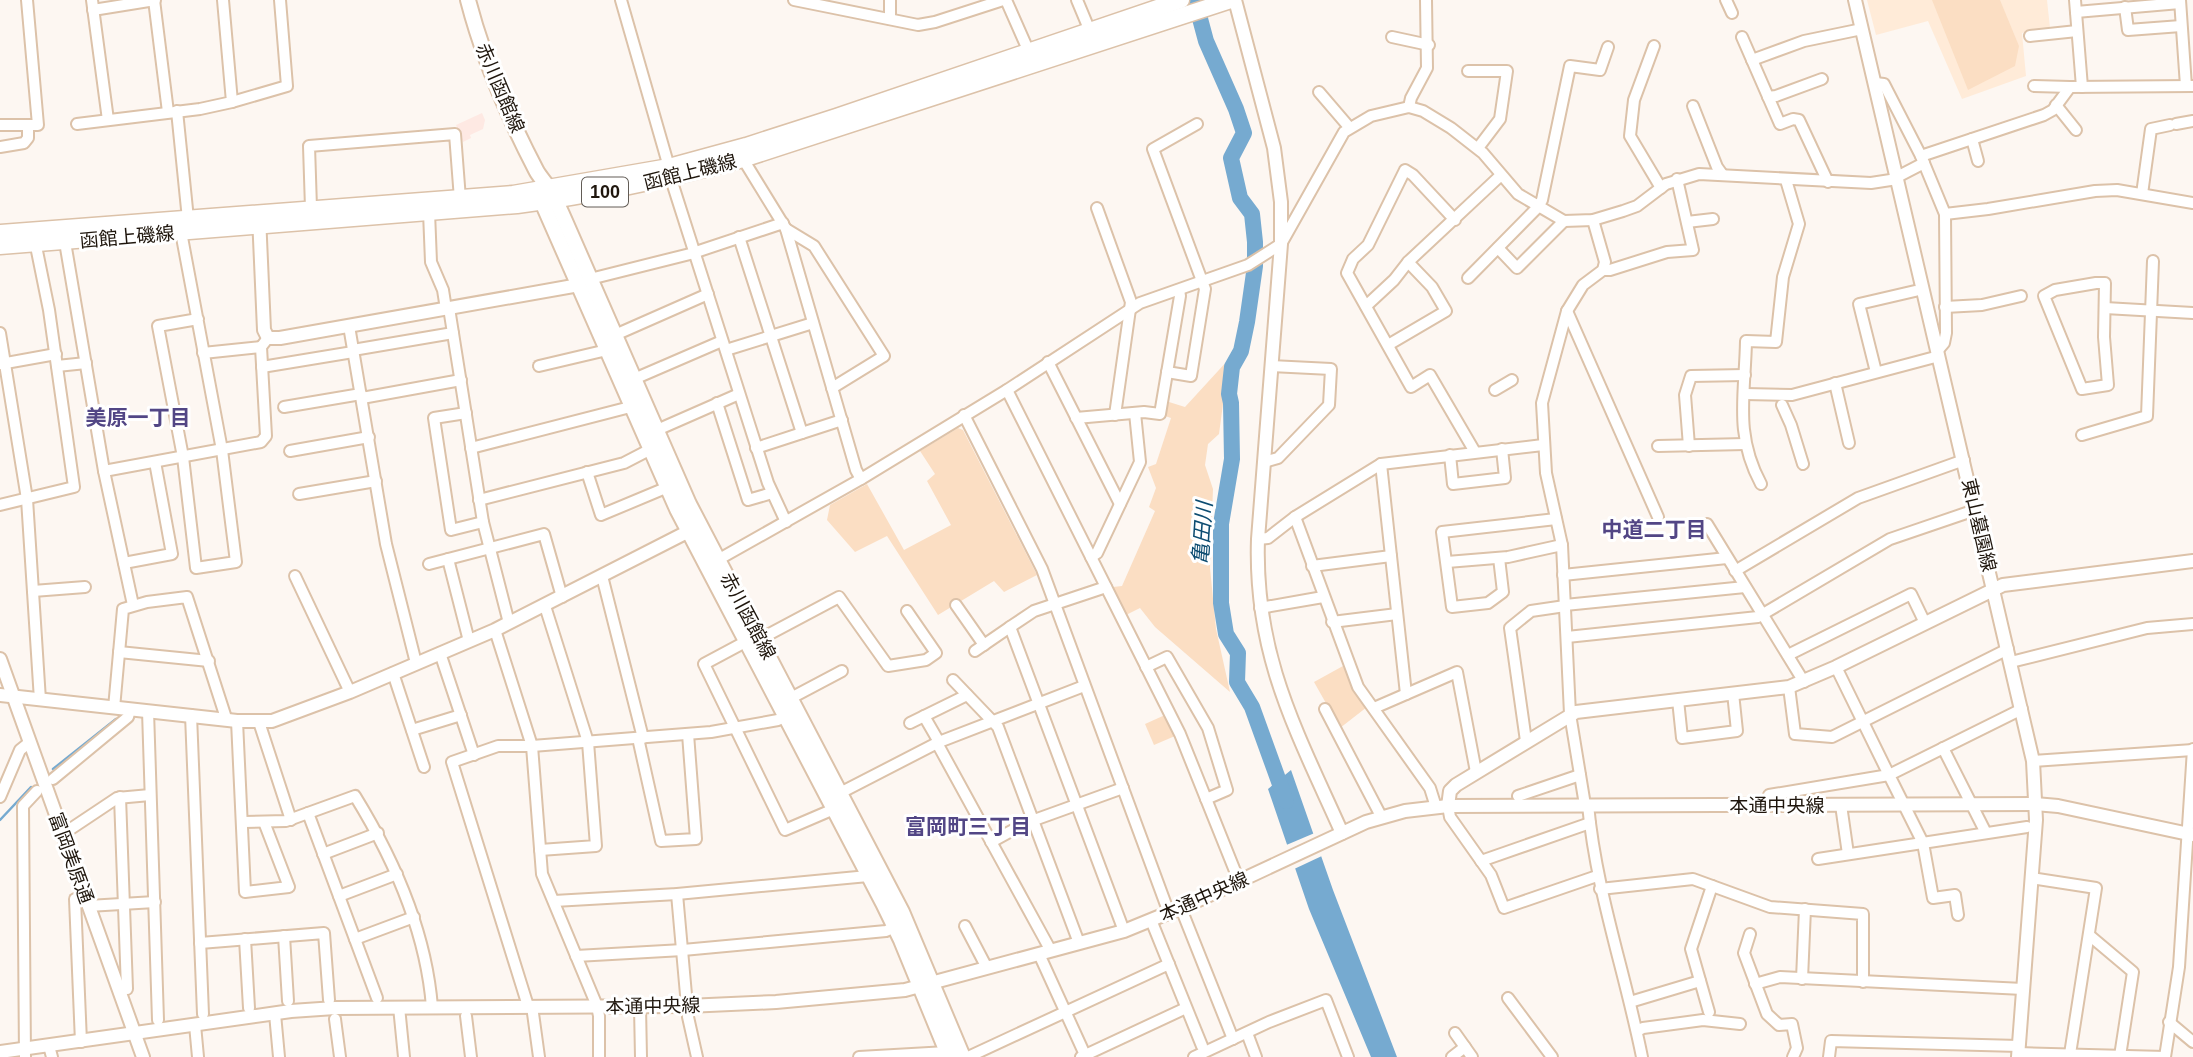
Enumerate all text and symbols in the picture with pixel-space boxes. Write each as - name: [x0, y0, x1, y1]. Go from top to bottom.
- street label: 赤川函館線: [472, 40, 528, 136]
- street label: 函館上磯線: [641, 150, 739, 194]
- road number: 100: [582, 177, 628, 206]
- street label: 函館上磯線: [79, 222, 175, 252]
- district label: 美原一丁目: [86, 406, 191, 429]
- street label: 東山墓園線: [1958, 476, 2000, 574]
- water label: 亀田川: [1188, 499, 1216, 565]
- district label: 中道二丁目: [1602, 518, 1707, 541]
- street label: 赤川函館線: [716, 569, 780, 663]
- street label: 本通中央線: [1729, 795, 1825, 816]
- street label: 富岡美原通: [45, 810, 97, 906]
- district label: 富岡町三丁目: [905, 815, 1031, 838]
- street label: 本通中央線: [1156, 868, 1252, 926]
- street label: 本通中央線: [605, 995, 701, 1017]

